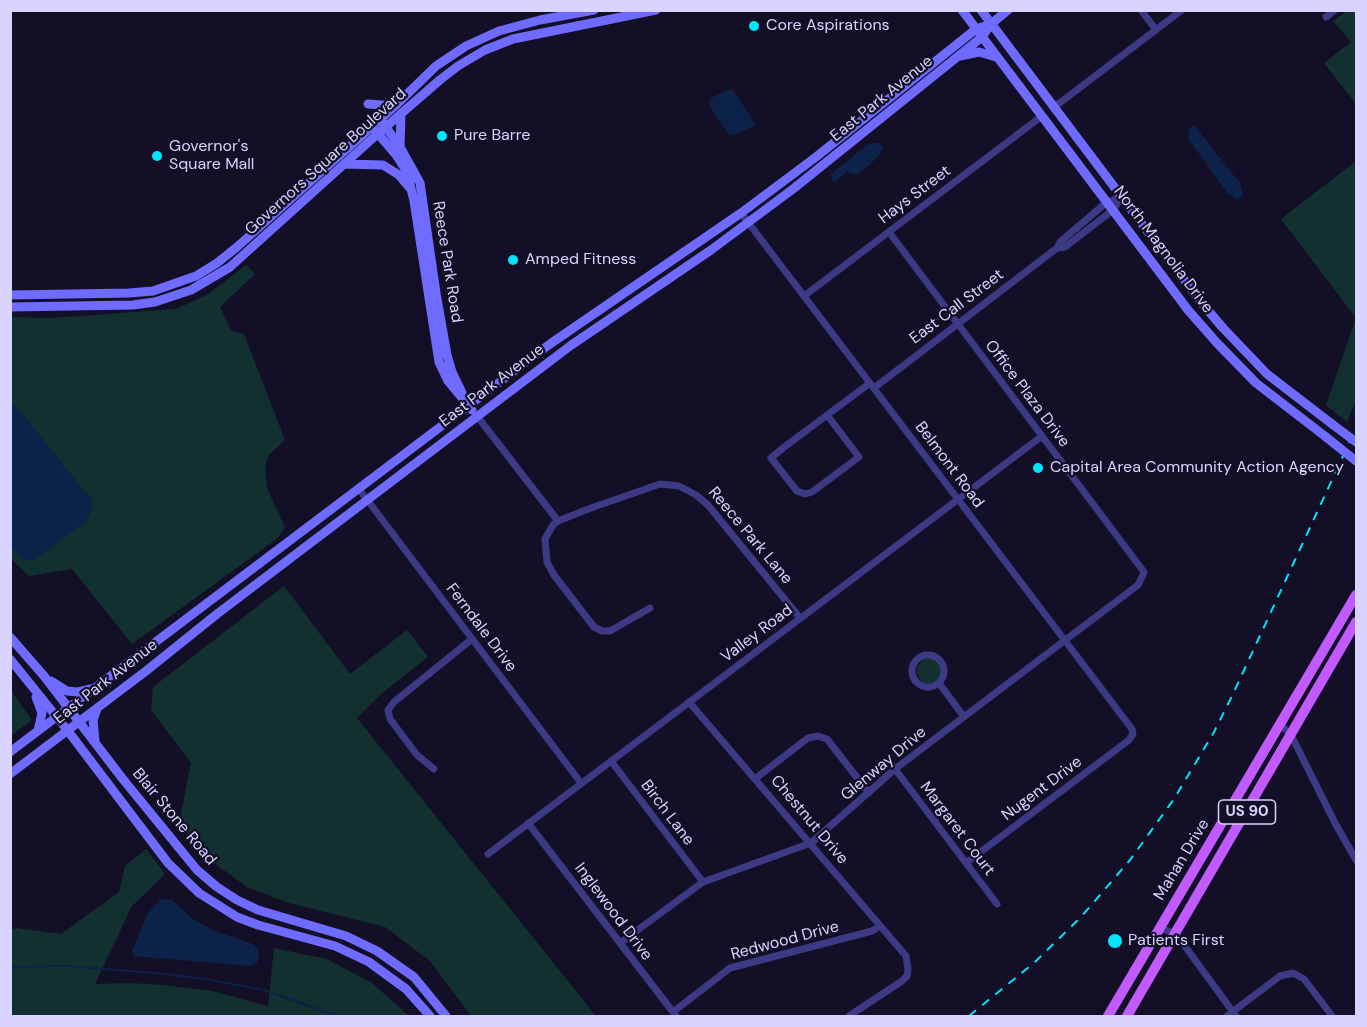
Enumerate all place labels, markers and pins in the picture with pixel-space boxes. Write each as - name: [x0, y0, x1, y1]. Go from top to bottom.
- place label: Core Aspirations: [766, 16, 890, 36]
- marker: Core Aspirations: [747, 19, 761, 33]
- place label: Pure Barre: [454, 126, 530, 146]
- marker: Pure Barre: [435, 129, 449, 143]
- place label: Governor's Square Mall: [169, 137, 254, 175]
- marker: Governor's Square Mall: [150, 149, 164, 163]
- place label: Amped Fitness: [525, 250, 636, 270]
- marker: Amped Fitness: [506, 253, 520, 267]
- place label: Capital Area Community Action Agency: [1050, 458, 1344, 478]
- marker: Capital Area Community Action Agency: [1031, 461, 1045, 475]
- place label: Patients First: [1128, 931, 1225, 951]
- marker: Patients First: [1106, 932, 1124, 950]

